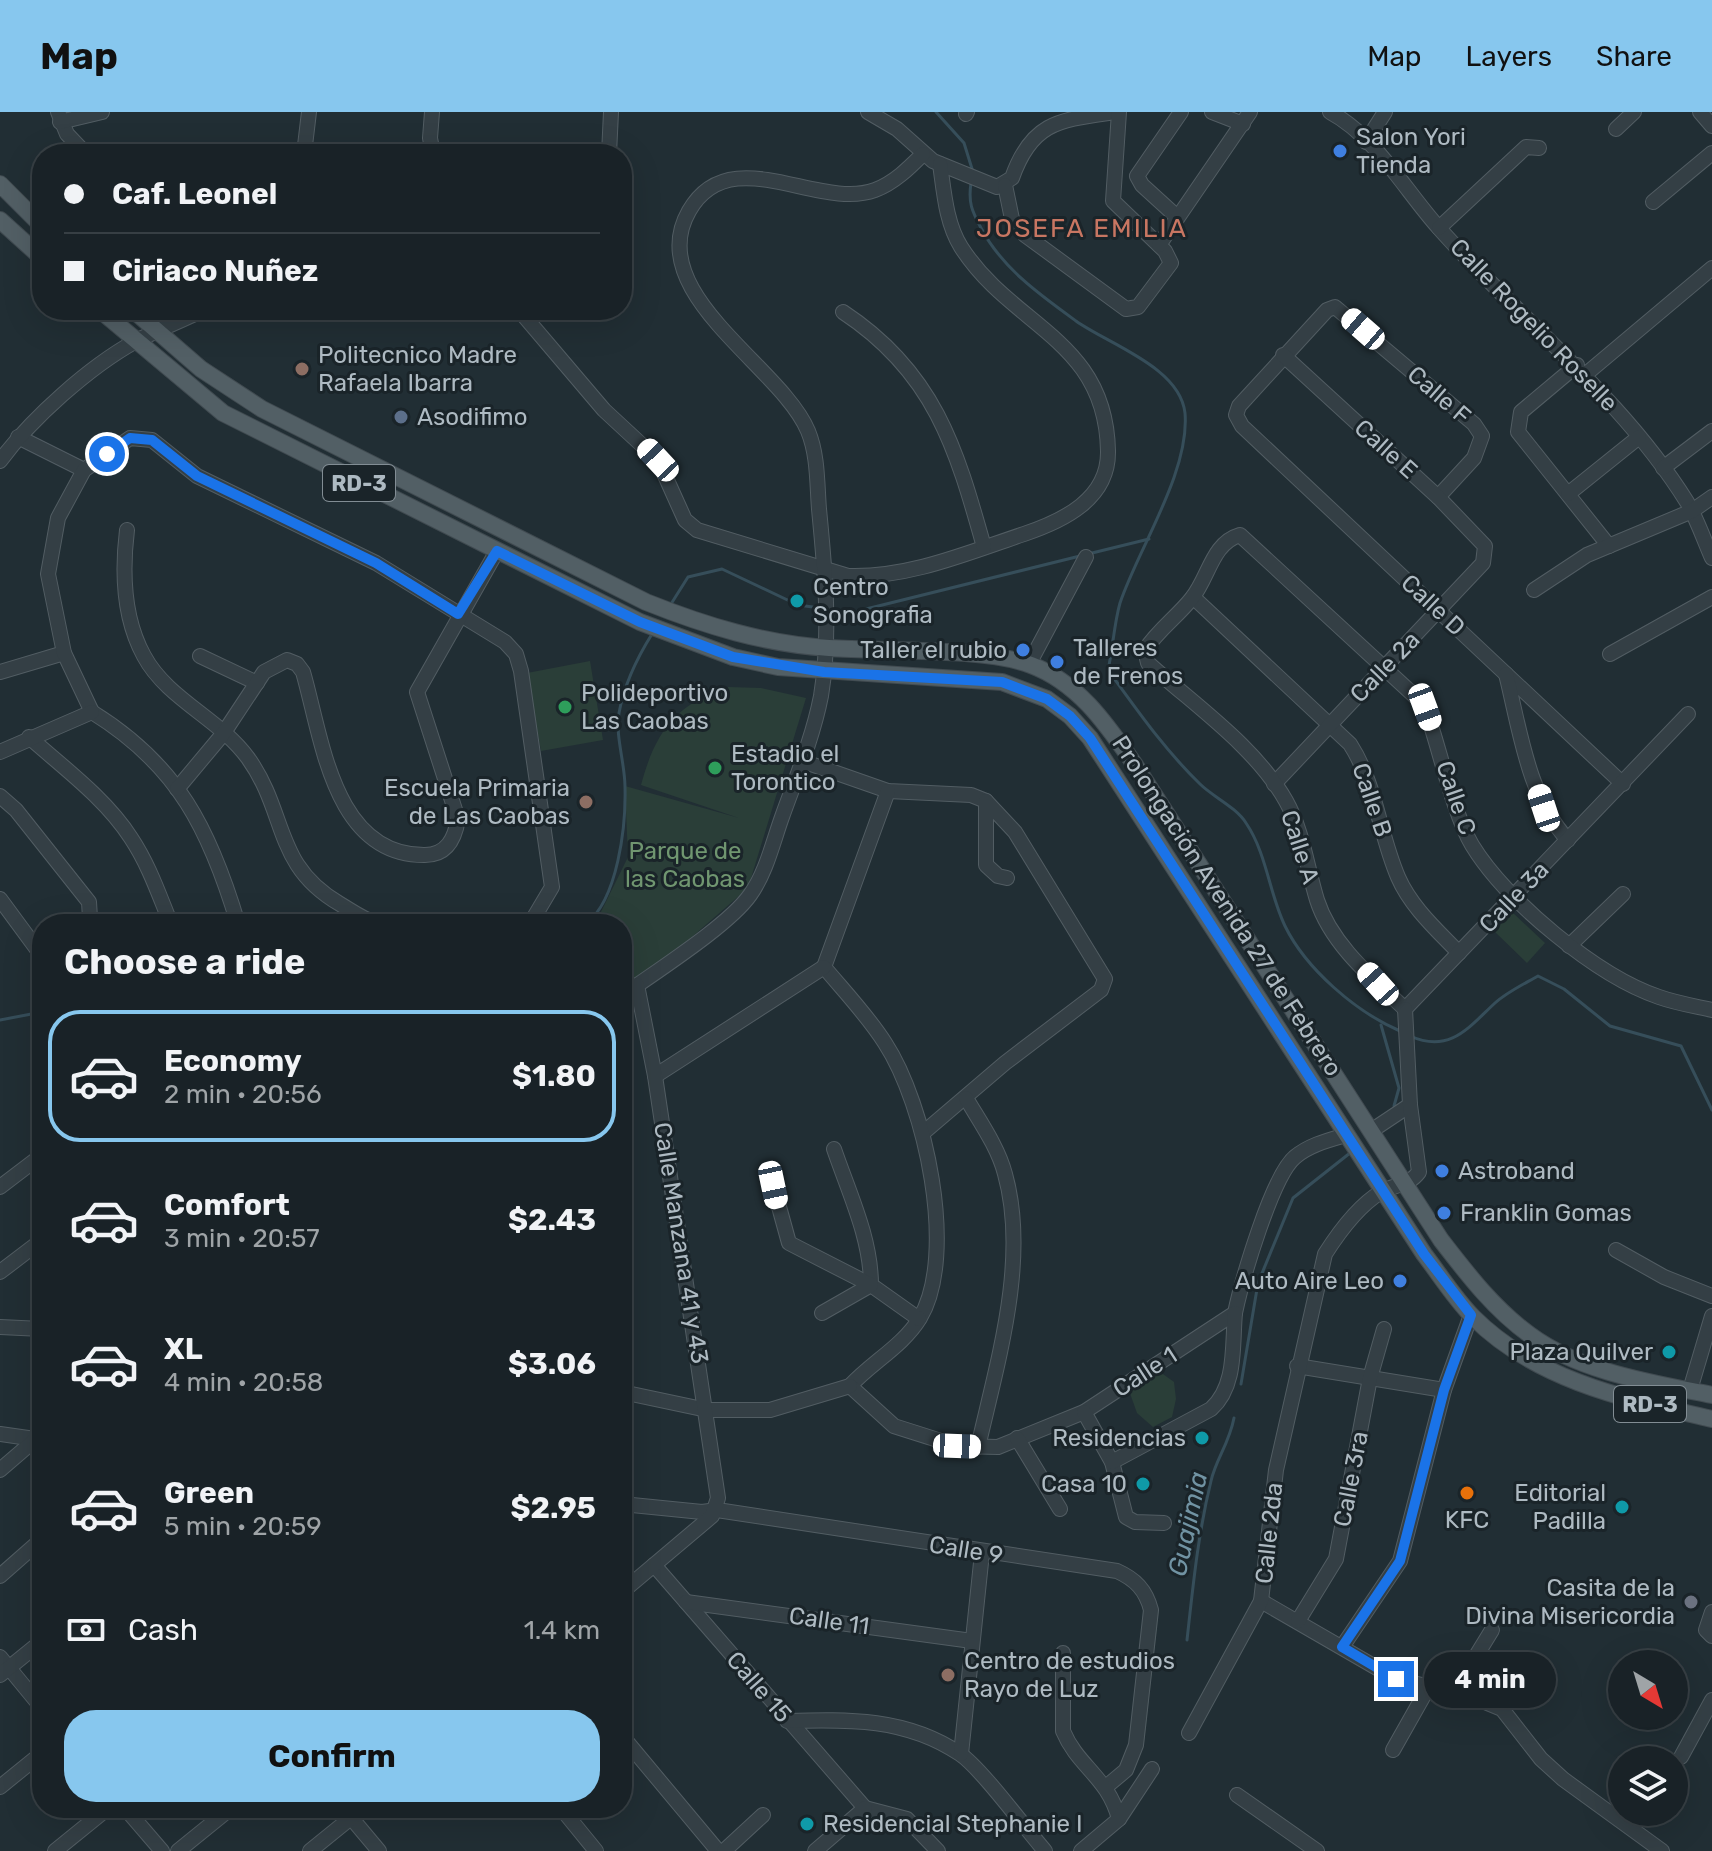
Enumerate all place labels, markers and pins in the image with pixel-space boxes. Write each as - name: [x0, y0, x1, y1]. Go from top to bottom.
- place label: Salon Yori Tienda: [1356, 123, 1466, 179]
- marker: Salon Yori Tienda: [1331, 142, 1349, 160]
- place label: Politecnico Madre Rafaela Ibarra: [318, 341, 517, 397]
- marker: Politecnico Madre Rafaela Ibarra: [293, 360, 311, 378]
- place label: Asodifimo: [417, 403, 527, 431]
- marker: Asodifimo: [392, 408, 410, 426]
- place label: Centro Sonografia: [813, 573, 933, 629]
- marker: Centro Sonografia: [788, 592, 806, 610]
- place label: Talleres de Frenos: [1073, 634, 1183, 690]
- place label: Taller el rubio: [860, 636, 1007, 664]
- marker: Taller el rubio: [1014, 641, 1032, 659]
- marker: Talleres de Frenos: [1048, 653, 1066, 671]
- place label: Polideportivo Las Caobas: [581, 679, 728, 735]
- marker: Polideportivo Las Caobas: [556, 698, 574, 716]
- place label: Estadio el Torontico: [731, 740, 839, 796]
- marker: Estadio el Torontico: [706, 759, 724, 777]
- place label: Escuela Primaria de Las Caobas: [384, 774, 570, 830]
- marker: Escuela Primaria de Las Caobas: [577, 793, 595, 811]
- place label: Astroband: [1458, 1157, 1575, 1185]
- marker: Astroband: [1433, 1162, 1451, 1180]
- place label: Franklin Gomas: [1460, 1199, 1632, 1227]
- marker: Franklin Gomas: [1435, 1204, 1453, 1222]
- place label: Auto Aire Leo: [1235, 1267, 1384, 1295]
- marker: Auto Aire Leo: [1391, 1272, 1409, 1290]
- place label: Plaza Quilver: [1509, 1338, 1653, 1366]
- marker: Plaza Quilver: [1660, 1343, 1678, 1361]
- place label: Residencias: [1052, 1424, 1186, 1452]
- marker: Residencias: [1193, 1429, 1211, 1447]
- place label: Casa 10: [1041, 1470, 1127, 1498]
- marker: Casa 10: [1134, 1475, 1152, 1493]
- place label: Editorial Padilla: [1514, 1479, 1606, 1535]
- marker: KFC: [1458, 1484, 1476, 1502]
- marker: Editorial Padilla: [1613, 1498, 1631, 1516]
- place label: KFC: [1445, 1506, 1489, 1534]
- place label: Casita de la Divina Misericordia: [1465, 1574, 1675, 1630]
- marker: Casita de la Divina Misericordia: [1682, 1593, 1700, 1611]
- place label: Centro de estudios Rayo de Luz: [964, 1647, 1175, 1703]
- marker: Centro de estudios Rayo de Luz: [939, 1666, 957, 1684]
- place label: Residencial Stephanie I: [823, 1810, 1082, 1838]
- marker: Residencial Stephanie I: [798, 1815, 816, 1833]

